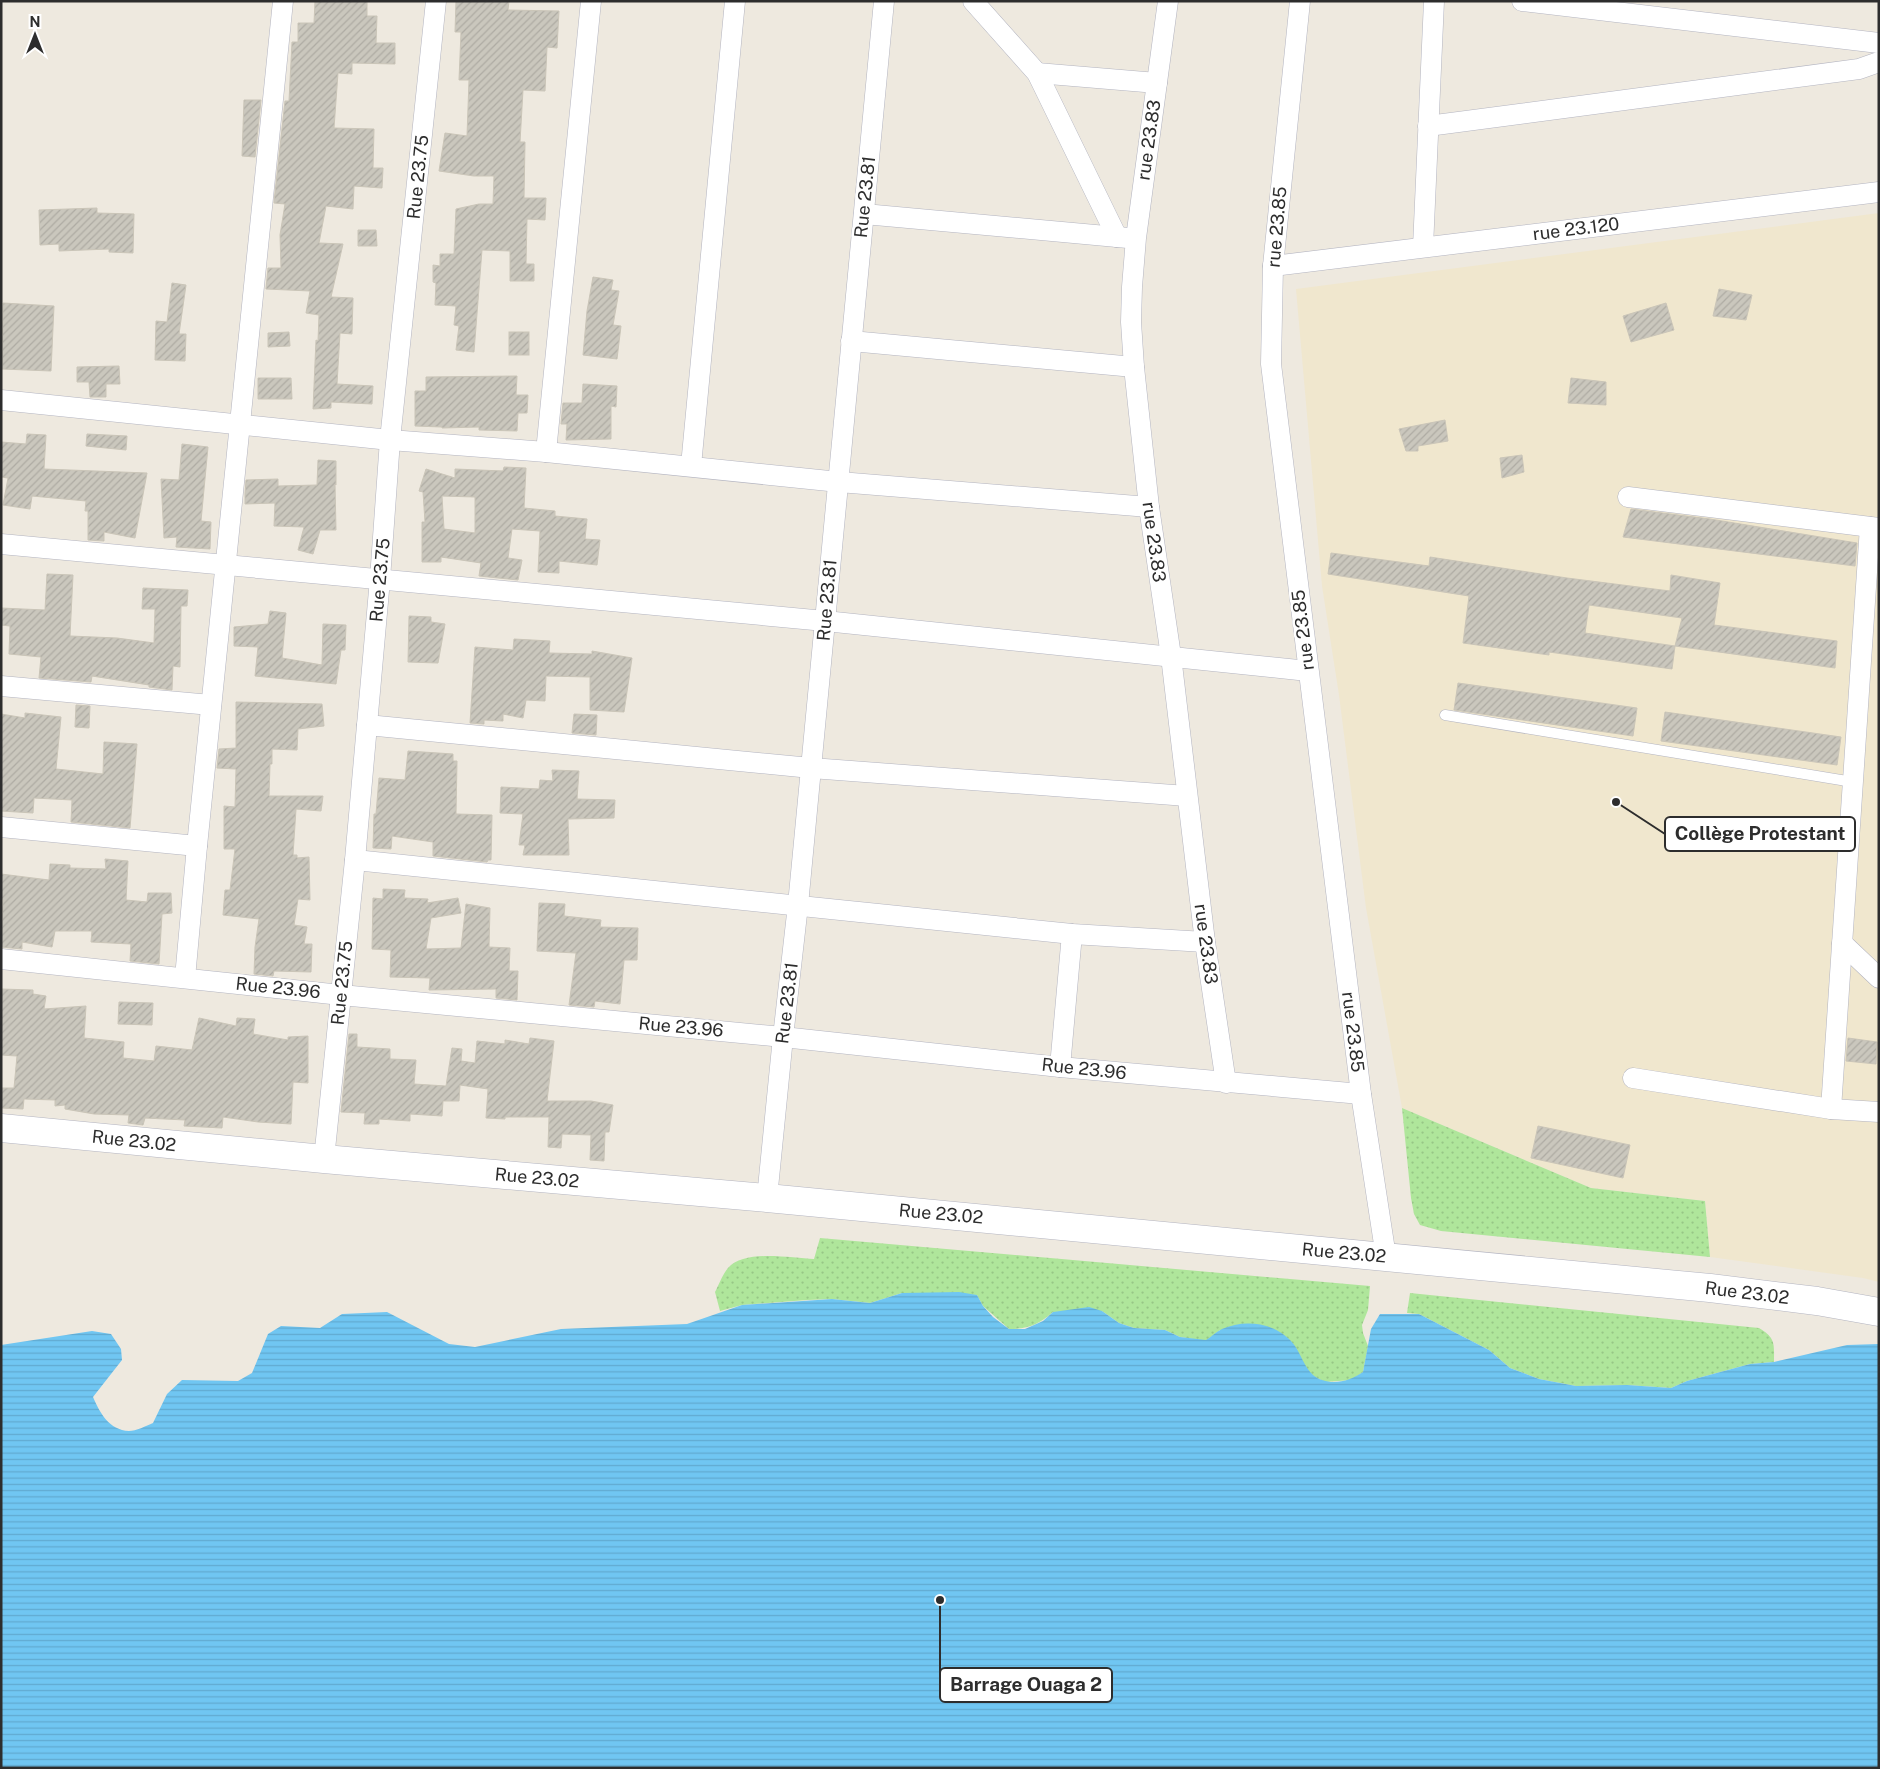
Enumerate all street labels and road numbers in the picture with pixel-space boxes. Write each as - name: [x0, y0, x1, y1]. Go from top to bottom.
- street label: rue 23.83: [1132, 98, 1165, 181]
- street label: Rue 23.75: [403, 134, 432, 220]
- street label: Rue 23.81: [850, 155, 879, 239]
- street label: rue 23.85: [1263, 186, 1291, 268]
- street label: rue 23.120: [1531, 213, 1620, 244]
- street label: rue 23.83: [1138, 500, 1171, 583]
- street label: Rue 23.75: [365, 537, 394, 623]
- street label: Rue 23.81: [812, 558, 841, 642]
- street label: rue 23.85: [1287, 588, 1318, 672]
- street label: rue 23.83: [1190, 902, 1223, 985]
- street label: Rue 23.75: [327, 940, 356, 1026]
- street label: Rue 23.81: [771, 961, 802, 1045]
- street label: Rue 23.96: [234, 973, 322, 1002]
- street label: rue 23.85: [1338, 990, 1369, 1074]
- street label: Rue 23.96: [638, 1012, 724, 1041]
- street label: Rue 23.96: [1040, 1054, 1128, 1083]
- street label: Rue 23.02: [91, 1126, 177, 1155]
- street label: Rue 23.02: [494, 1163, 580, 1192]
- street label: Rue 23.02: [898, 1199, 984, 1228]
- street label: Rue 23.02: [1301, 1238, 1387, 1267]
- street label: Rue 23.02: [1704, 1277, 1790, 1308]

